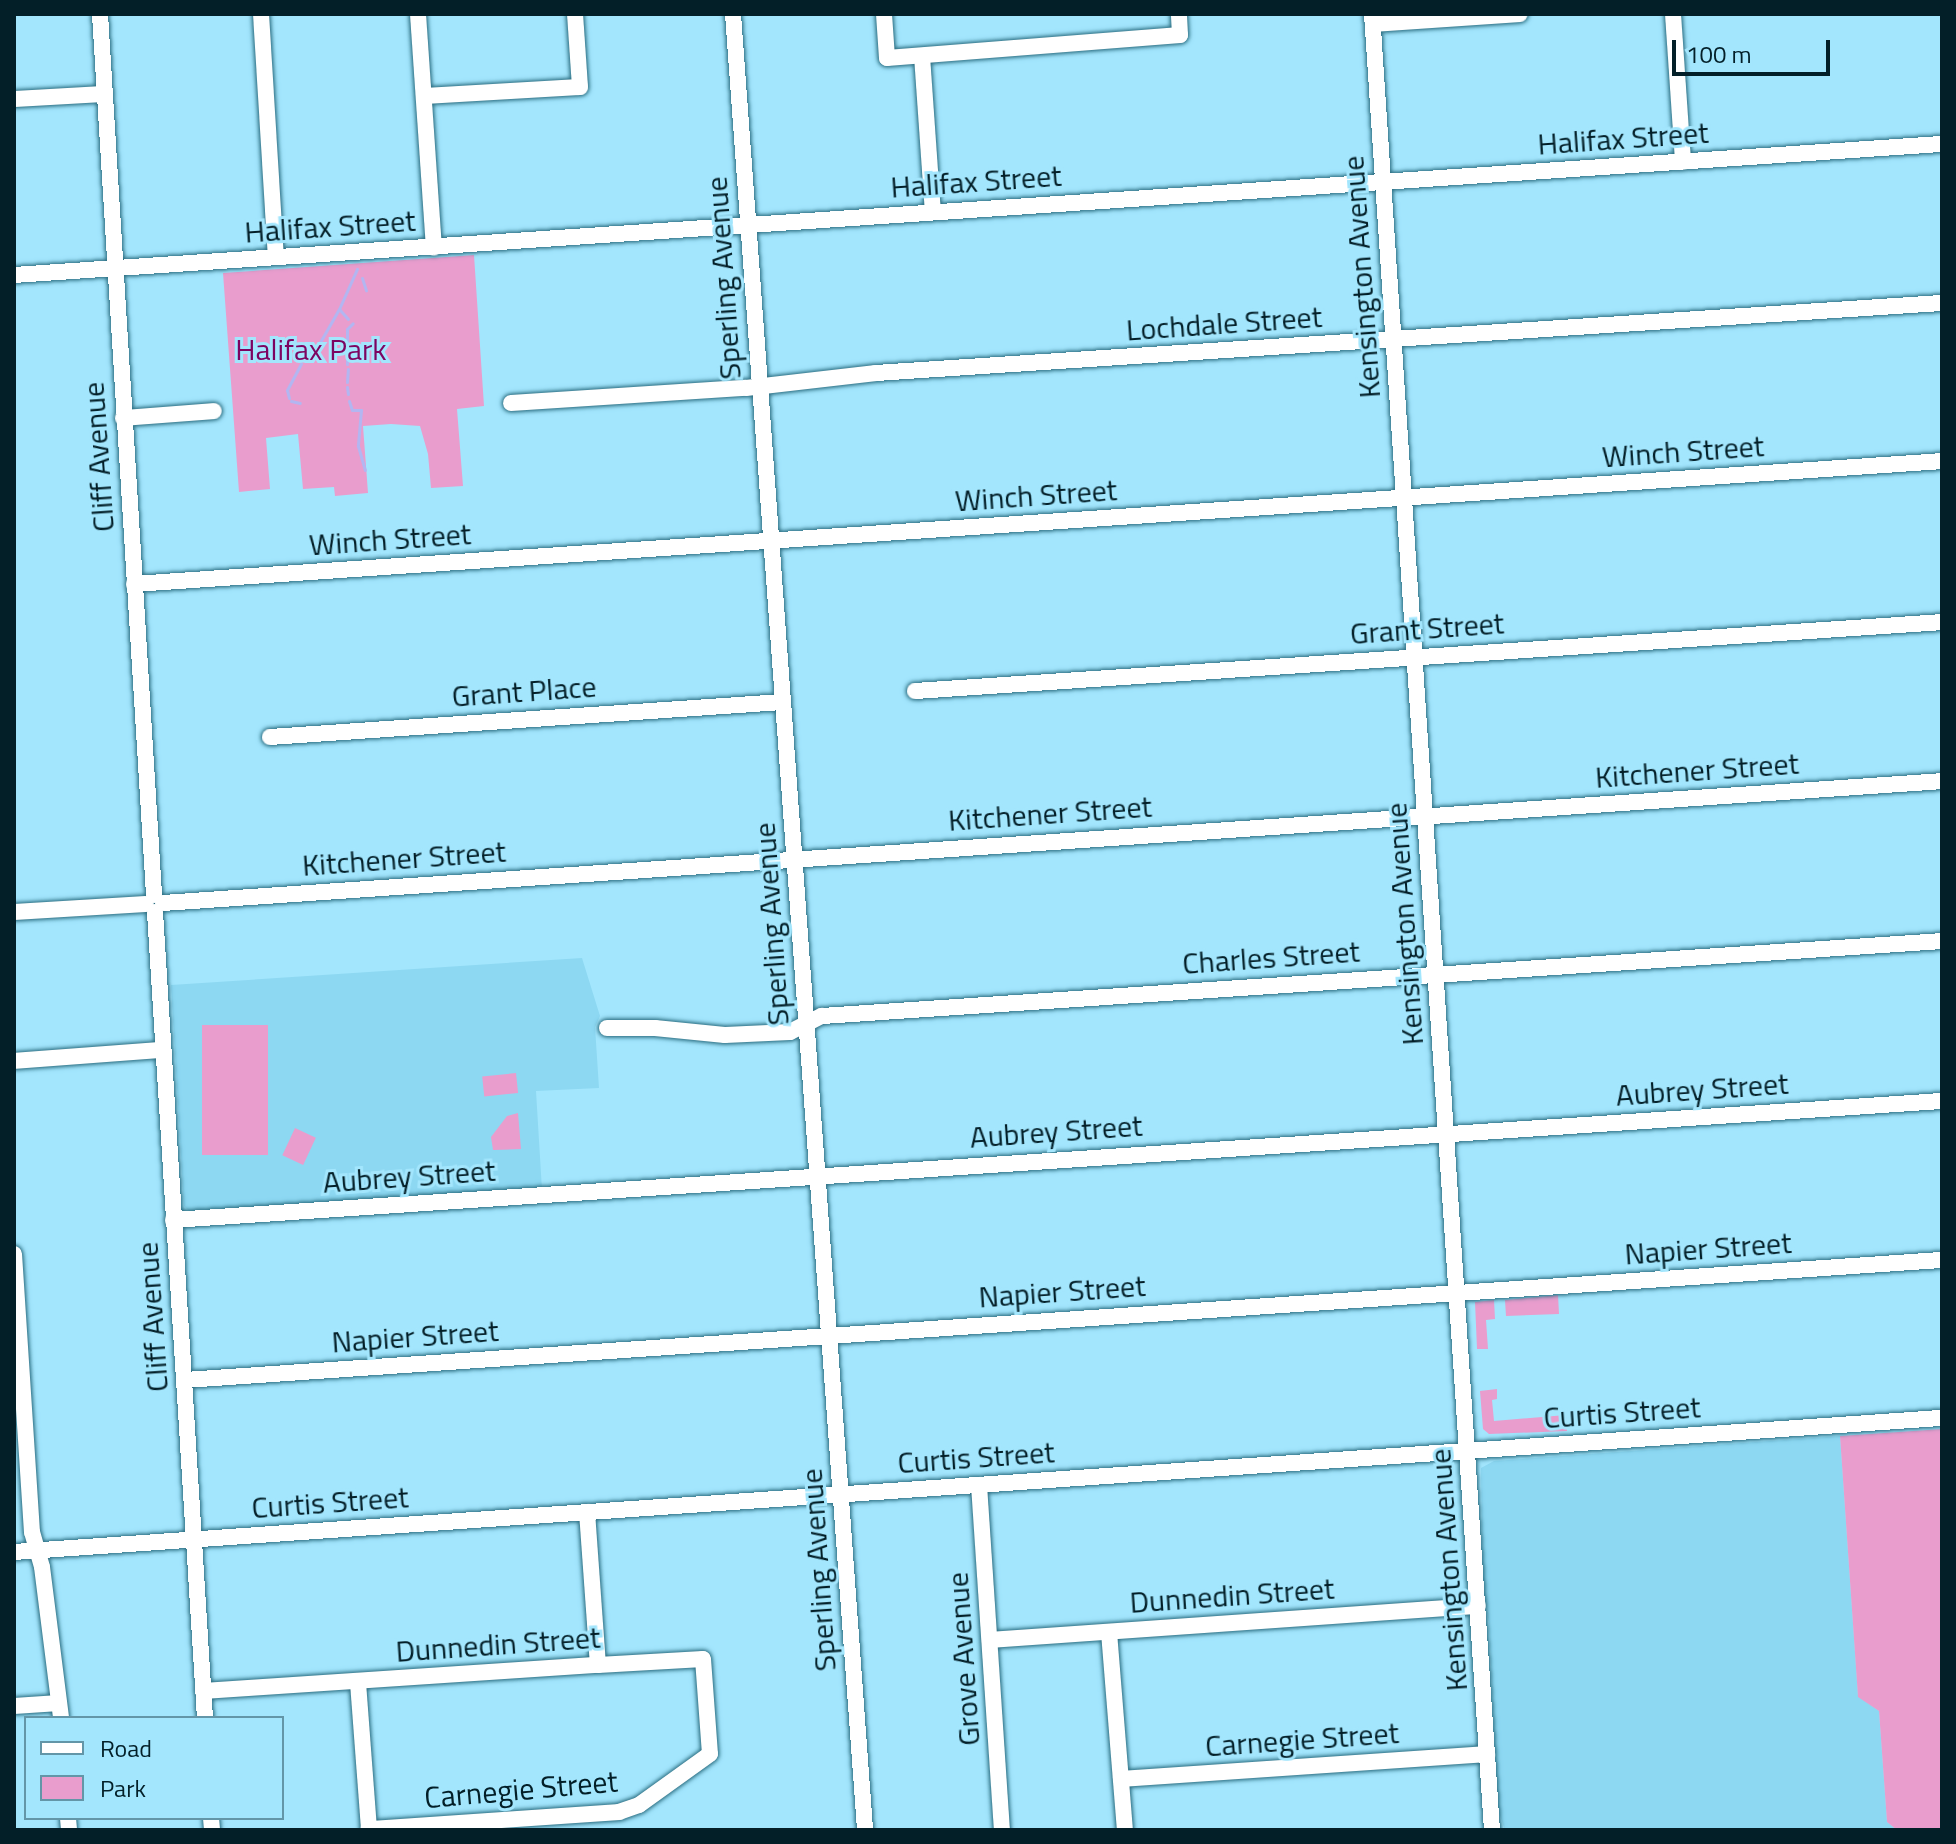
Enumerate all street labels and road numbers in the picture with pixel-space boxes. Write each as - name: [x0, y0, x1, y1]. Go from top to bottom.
- street label: Halifax Street: [1536, 114, 1710, 162]
- street label: Kensington Avenue: [1335, 155, 1387, 399]
- street label: Halifax Street: [889, 157, 1063, 205]
- street label: Sperling Avenue: [698, 175, 748, 381]
- street label: Halifax Street: [243, 202, 417, 250]
- street label: Lochdale Street: [1125, 298, 1323, 348]
- street label: Cliff Avenue: [75, 381, 121, 533]
- street label: Winch Street: [1601, 427, 1765, 475]
- street label: Winch Street: [954, 471, 1118, 519]
- street label: Winch Street: [308, 515, 472, 563]
- street label: Grant Street: [1349, 605, 1505, 651]
- street label: Grant Place: [451, 668, 597, 714]
- street label: Kitchener Street: [1594, 745, 1800, 795]
- street label: Kitchener Street: [947, 788, 1153, 838]
- street label: Kensington Avenue: [1378, 802, 1430, 1046]
- street label: Sperling Avenue: [746, 821, 796, 1027]
- street label: Kitchener Street: [301, 833, 507, 883]
- street label: Charles Street: [1181, 933, 1361, 981]
- street label: Aubrey Street: [1614, 1065, 1790, 1113]
- street label: Aubrey Street: [968, 1107, 1144, 1155]
- street label: Aubrey Street: [321, 1152, 497, 1200]
- street label: Napier Street: [1623, 1224, 1793, 1272]
- street label: Cliff Avenue: [129, 1241, 175, 1393]
- street label: Napier Street: [977, 1267, 1147, 1315]
- street label: Napier Street: [330, 1312, 500, 1360]
- street label: Curtis Street: [1542, 1389, 1702, 1435]
- street label: Curtis Street: [896, 1434, 1056, 1480]
- street label: Kensington Avenue: [1422, 1448, 1474, 1692]
- street label: Sperling Avenue: [793, 1467, 843, 1673]
- street label: Curtis Street: [250, 1479, 410, 1525]
- street label: Dunnedin Street: [1128, 1570, 1336, 1620]
- street label: Grove Avenue: [939, 1571, 987, 1747]
- street label: Dunnedin Street: [394, 1619, 602, 1669]
- street label: Carnegie Street: [1204, 1714, 1400, 1764]
- street label: Carnegie Street: [423, 1763, 619, 1815]

